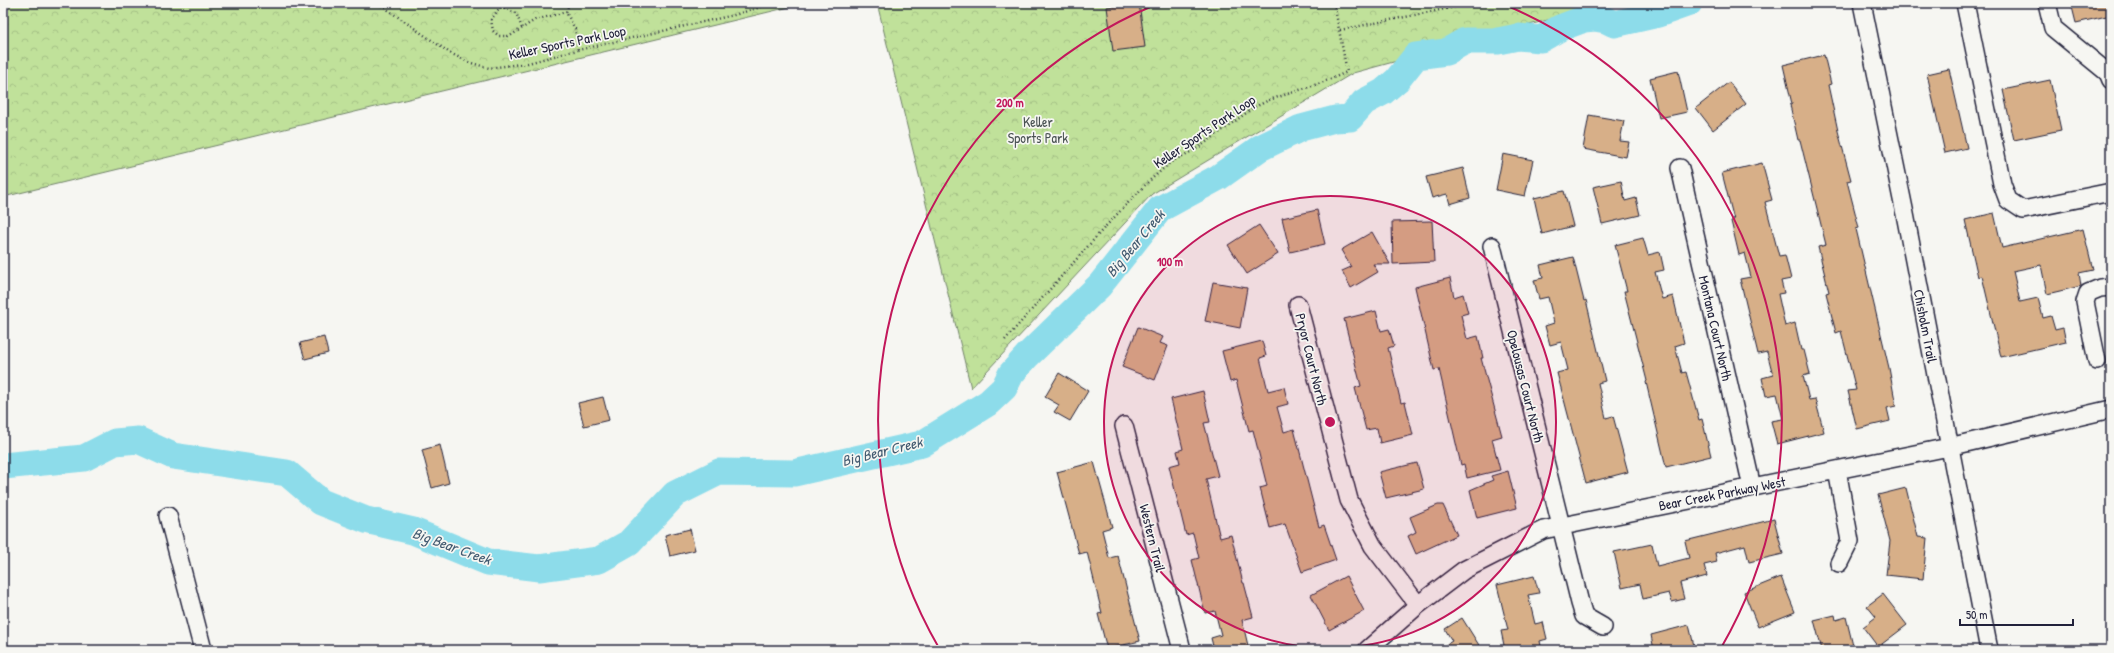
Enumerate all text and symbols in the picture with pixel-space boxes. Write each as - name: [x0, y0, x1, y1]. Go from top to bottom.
- street label: Keller Sports Park Loop: [507, 20, 627, 65]
- street label: Keller Sports Park Loop: [1149, 90, 1259, 173]
- text: 200 m: [996, 94, 1024, 111]
- park label: Keller Sports Park: [1008, 112, 1068, 148]
- water label: Big Bear Creek: [1101, 204, 1171, 281]
- text: 100 m: [1157, 253, 1183, 270]
- street label: Montana Court North: [1695, 274, 1737, 382]
- street label: Chisholm Trail: [1910, 288, 1942, 365]
- street label: Pryor Court North: [1290, 311, 1333, 407]
- street label: Opelousas Court North: [1502, 328, 1549, 445]
- centre of rings: [1323, 415, 1337, 429]
- water label: Big Bear Creek: [840, 430, 926, 471]
- street label: Bear Creek Parkway West: [1657, 471, 1787, 516]
- street label: Western Trail: [1135, 502, 1171, 574]
- water label: Big Bear Creek: [410, 522, 496, 570]
- scale bar: [1960, 601, 2073, 627]
- text: 50 m: [1966, 606, 1987, 623]

